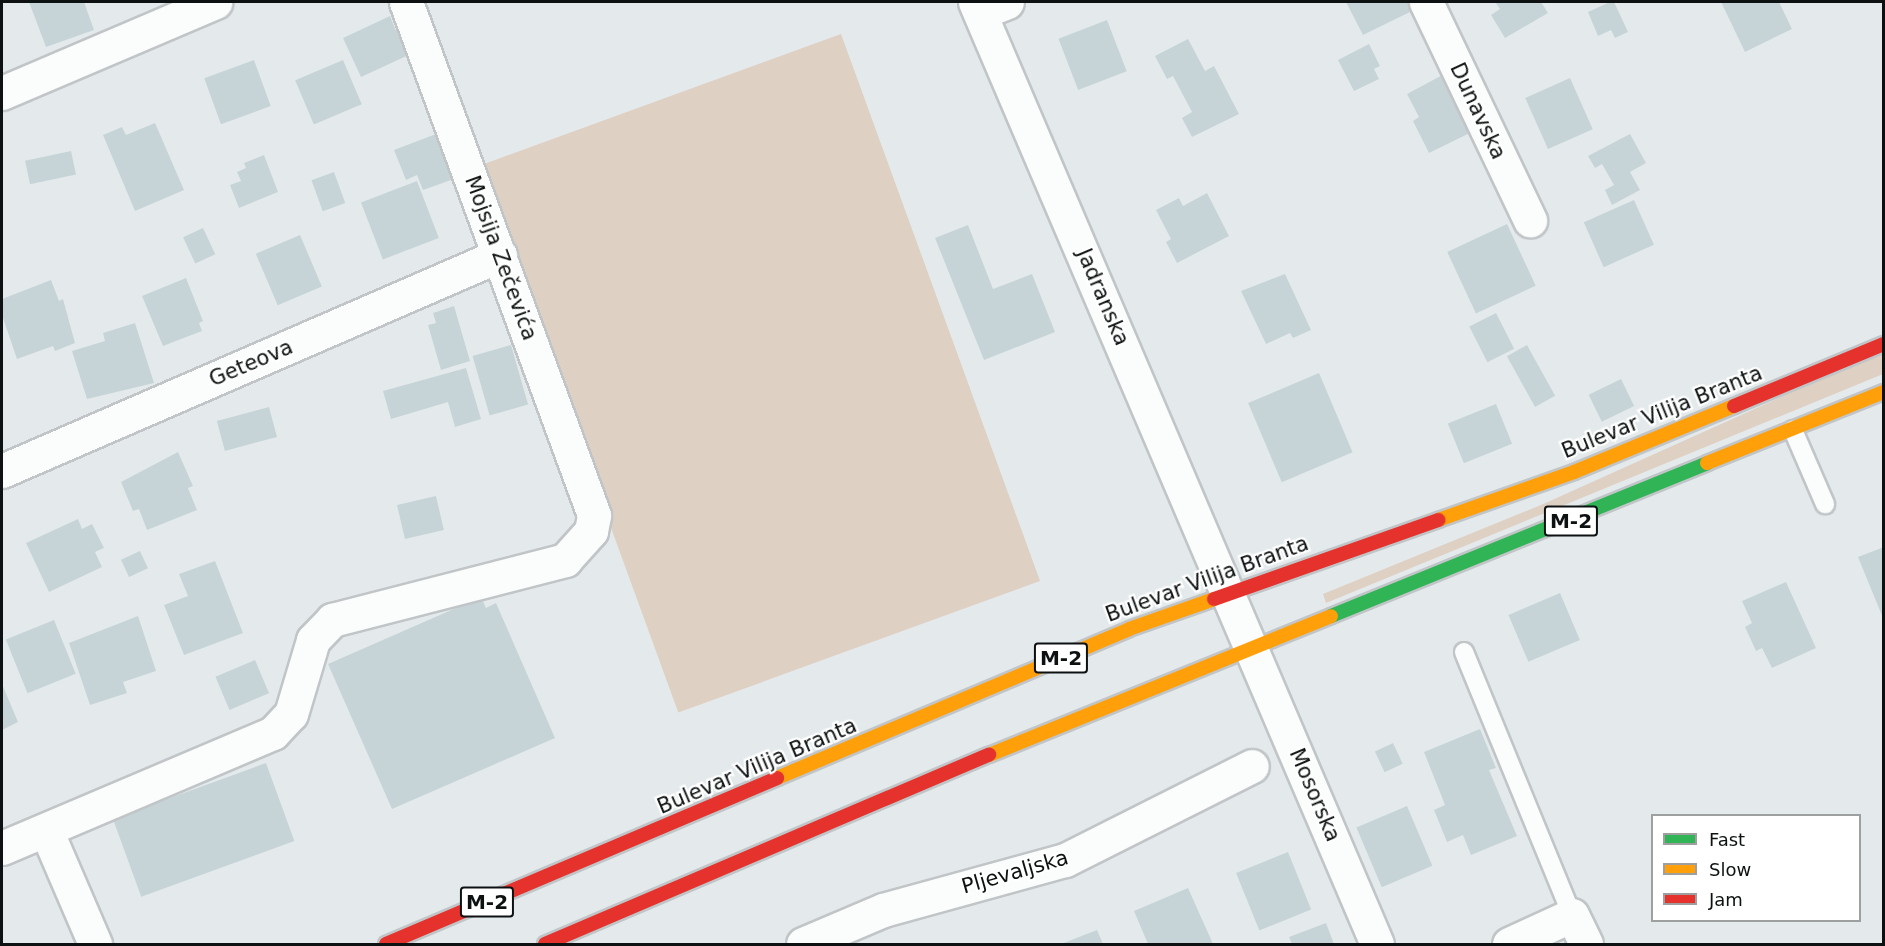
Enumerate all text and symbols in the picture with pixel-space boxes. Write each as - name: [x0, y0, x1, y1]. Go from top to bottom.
- street label: Dunavska: [1445, 59, 1511, 163]
- street label: Mojsija Zečevića: [460, 172, 542, 344]
- street label: Jadranska: [1071, 245, 1135, 349]
- street label: Geteova: [205, 334, 297, 392]
- street label: Bulevar Vilija Branta: [1558, 360, 1766, 464]
- road number: M-2: [1542, 504, 1600, 538]
- street label: Bulevar Vilija Branta: [1102, 531, 1312, 627]
- road number: M-2: [1032, 641, 1090, 675]
- street label: Bulevar Vilija Branta: [653, 713, 861, 819]
- street label: Mosorska: [1284, 745, 1346, 845]
- legend: [1651, 814, 1861, 922]
- text: Fast: [1709, 829, 1745, 850]
- street label: Pljevaljska: [959, 845, 1071, 899]
- text: Slow: [1709, 859, 1751, 880]
- road number: M-2: [458, 885, 516, 919]
- text: Jam: [1709, 889, 1743, 910]

